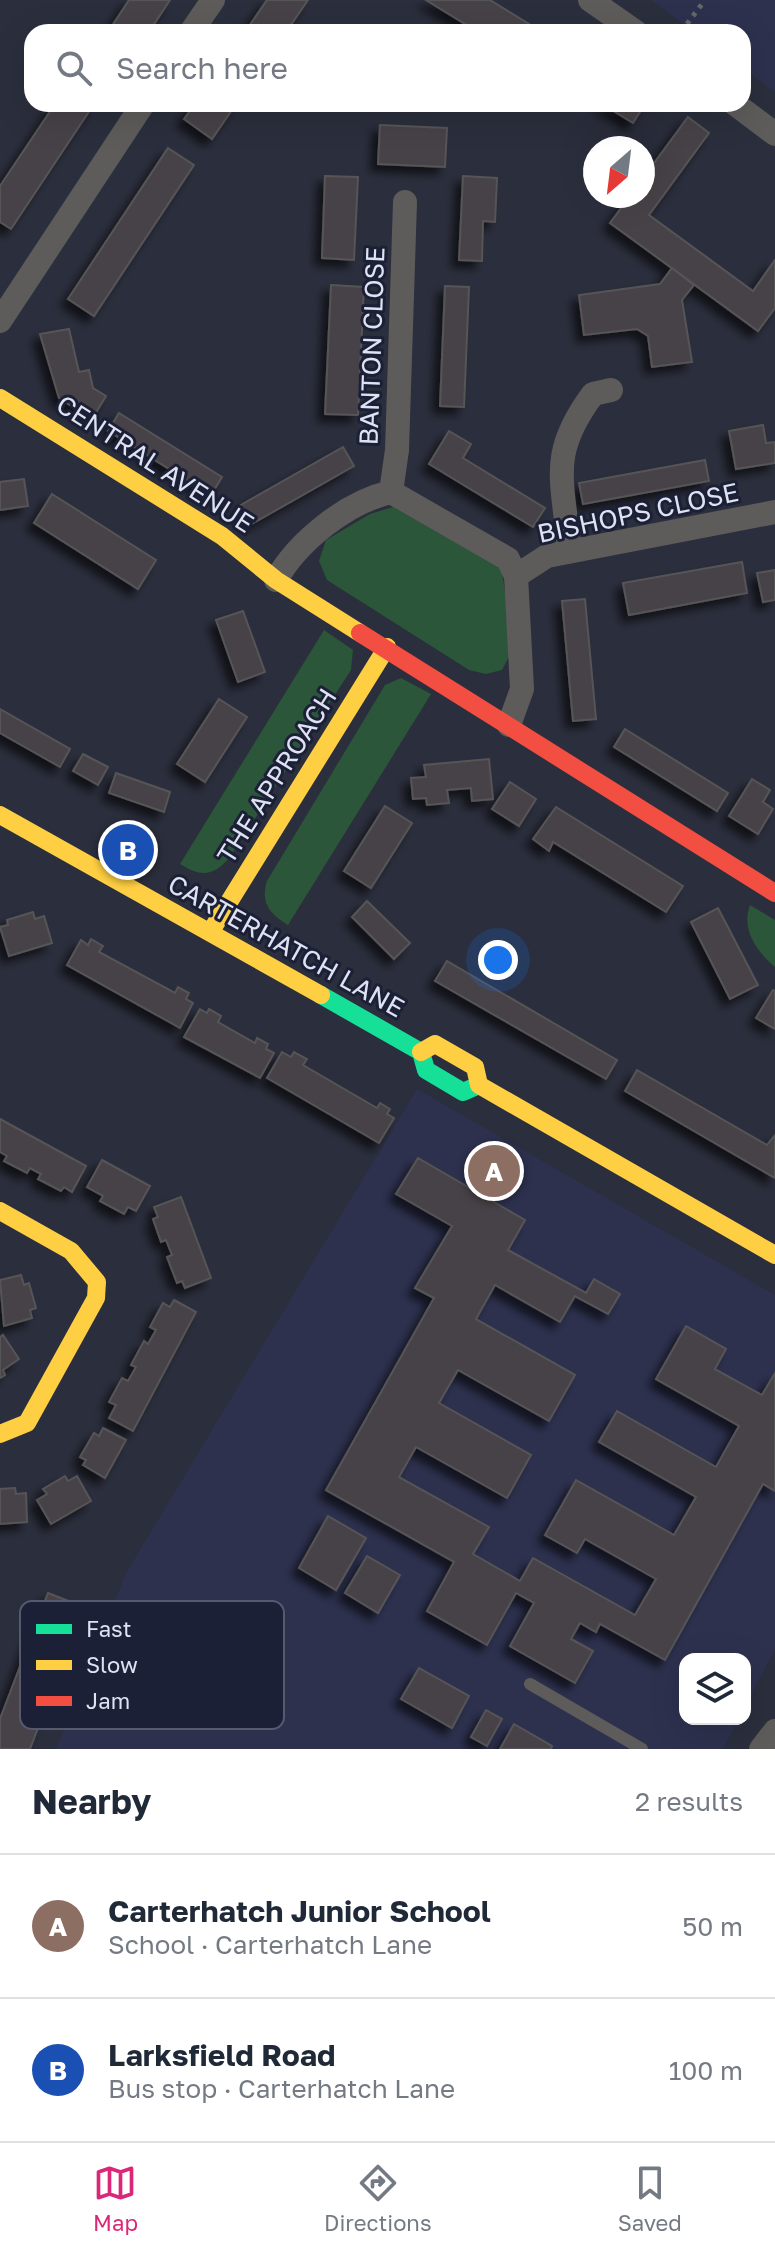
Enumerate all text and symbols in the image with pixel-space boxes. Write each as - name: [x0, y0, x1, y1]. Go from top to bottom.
- search box: [24, 24, 751, 112]
- icon: search: [52, 46, 96, 90]
- text: Search here: [116, 50, 288, 86]
- north arrow: [583, 136, 655, 208]
- street label: BANTON CLOSE: [353, 246, 390, 446]
- street label: CENTRAL AVENUE: [51, 388, 260, 539]
- street label: BISHOPS CLOSE: [535, 476, 741, 549]
- street label: THE APPROACH: [210, 683, 343, 869]
- pin: B: [102, 820, 154, 880]
- street label: CARTERHATCH LANE: [163, 868, 410, 1023]
- your location: [478, 940, 518, 980]
- pin: A: [468, 1141, 520, 1201]
- legend: [20, 1601, 284, 1729]
- text: Fast: [86, 1615, 132, 1642]
- text: Slow: [86, 1651, 138, 1678]
- map controls: [679, 1653, 751, 1725]
- button: layers: [679, 1653, 751, 1725]
- text: Jam: [86, 1687, 130, 1714]
- text: Nearby: [32, 1781, 152, 1821]
- text: 2 results: [635, 1786, 743, 1817]
- text: Carterhatch Junior School: [108, 1893, 491, 1929]
- text: A: [49, 1911, 67, 1942]
- text: 50 m: [682, 1911, 743, 1942]
- text: School · Carterhatch Lane: [108, 1929, 432, 1960]
- text: Larksfield Road: [108, 2037, 336, 2073]
- text: B: [49, 2055, 67, 2086]
- text: 100 m: [669, 2055, 743, 2086]
- text: Bus stop · Carterhatch Lane: [108, 2073, 455, 2104]
- tab: Map: [93, 2161, 138, 2236]
- tab: Directions: [324, 2161, 432, 2236]
- tab: Saved: [618, 2161, 682, 2236]

